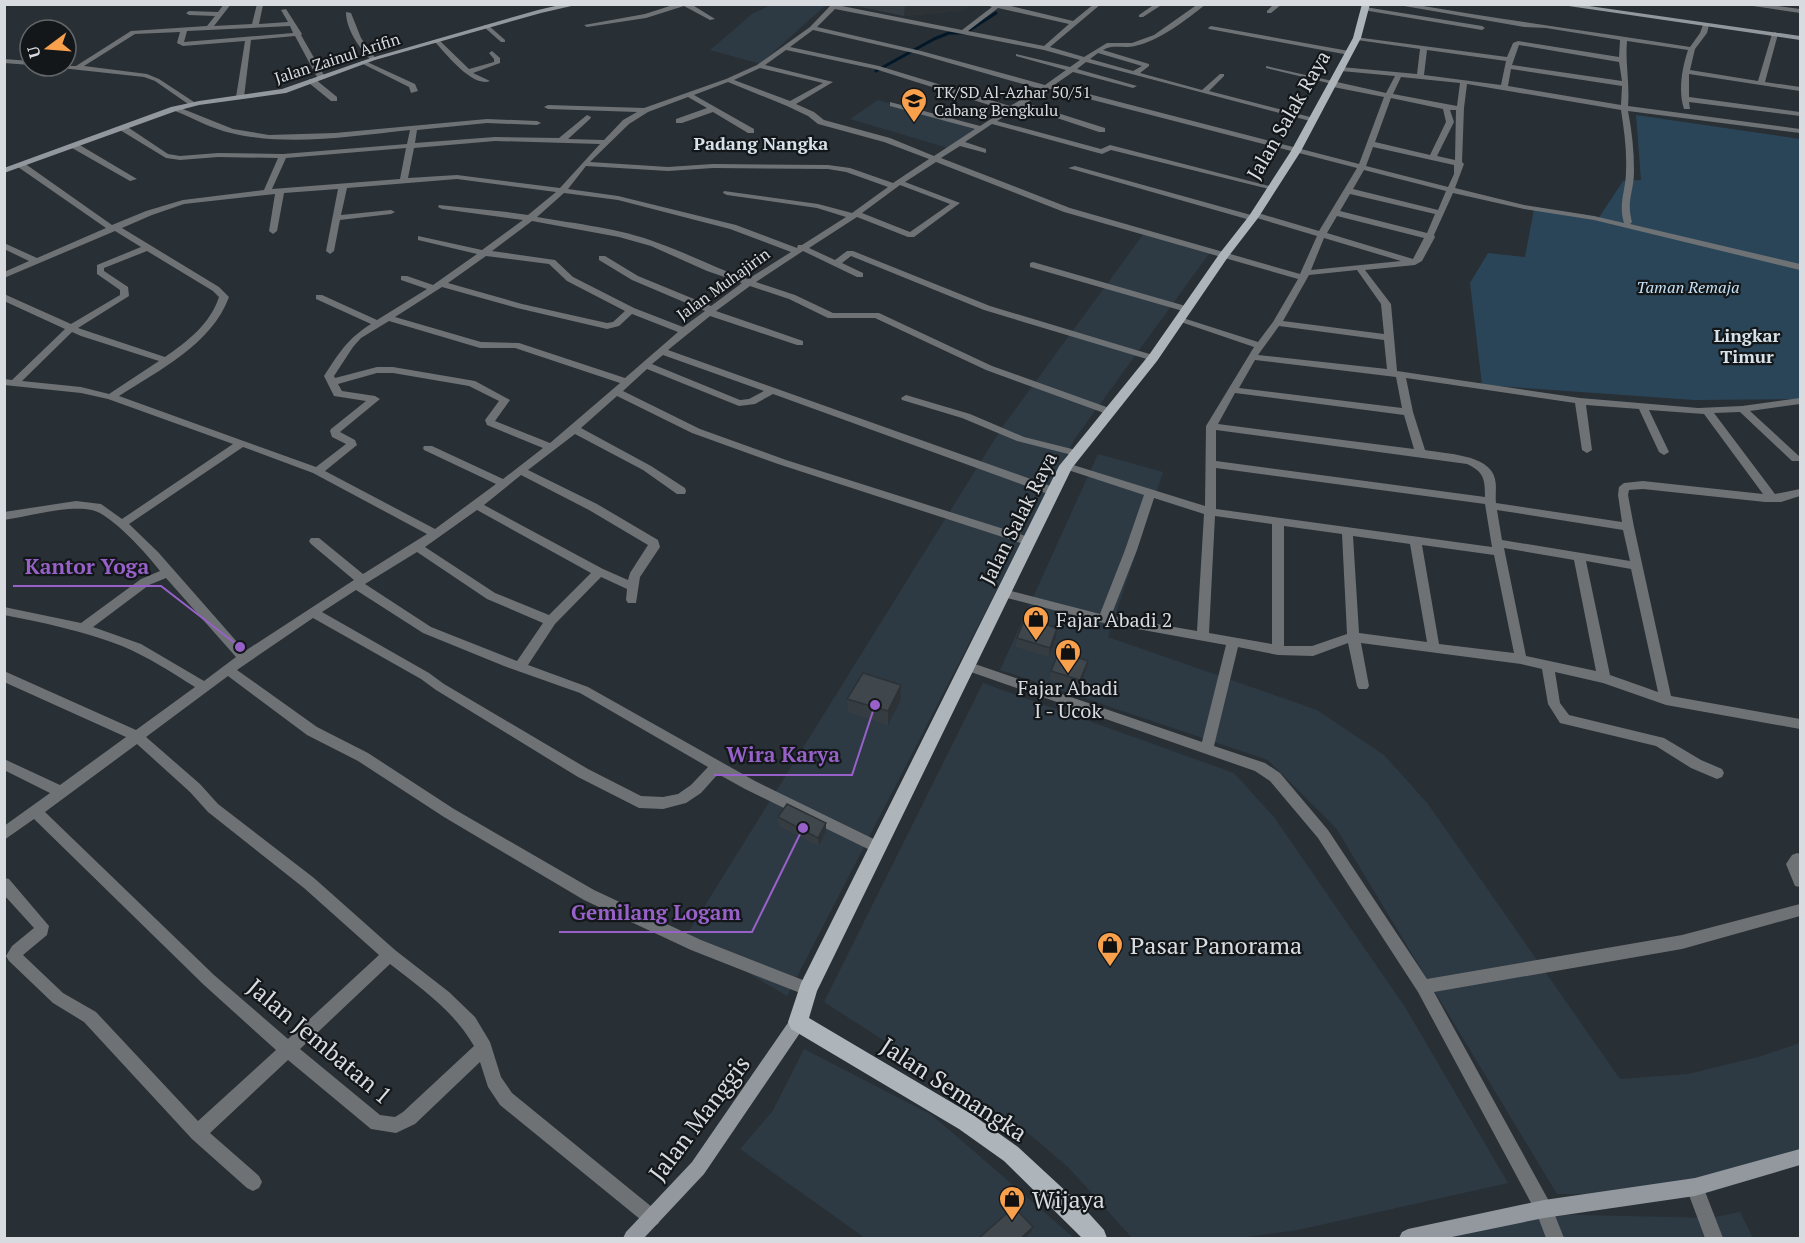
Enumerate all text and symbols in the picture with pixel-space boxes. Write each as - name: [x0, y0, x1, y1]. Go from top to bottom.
- north arrow: [18, 18, 78, 78]
- street label: Jalan Zainul Arifin: [272, 27, 403, 89]
- text: U: [21, 43, 46, 61]
- street label: Jalan Salak Raya: [1240, 45, 1336, 185]
- place label: TK/SD Al-Azhar 50/51 Cabang Bengkulu: [934, 81, 1091, 121]
- school or university icon: TK/SD Al-Azhar 50/51 Cabang Bengkulu: [899, 86, 929, 124]
- district label: Padang Nangka: [694, 131, 828, 155]
- street label: Jalan Muhajirin: [672, 242, 774, 325]
- park label: Taman Remaja: [1636, 276, 1740, 298]
- district label: Lingkar Timur: [1714, 323, 1780, 368]
- street label: Jalan Salak Raya: [973, 447, 1063, 589]
- callout: Kantor Yoga: [13, 547, 161, 586]
- text: Kantor Yoga: [25, 552, 149, 580]
- shop icon: Fajar Abadi 2: [1021, 604, 1051, 642]
- place label: Fajar Abadi 2: [1056, 606, 1172, 633]
- shop icon: Fajar Abadi I - Ucok: [1053, 637, 1083, 675]
- place label: Fajar Abadi I - Ucok: [1018, 674, 1118, 724]
- callout: Wira Karya: [714, 736, 852, 775]
- text: Wira Karya: [726, 740, 840, 768]
- callout: Gemilang Logam: [559, 893, 752, 932]
- text: Gemilang Logam: [571, 898, 742, 926]
- place label: Pasar Panorama: [1130, 929, 1302, 961]
- shop icon: Pasar Panorama: [1095, 930, 1125, 968]
- street label: Jalan Jembatan 1: [241, 971, 399, 1111]
- street label: Jalan Semangka: [874, 1030, 1034, 1148]
- street label: Jalan Manggis: [641, 1049, 757, 1187]
- place label: Wijaya: [1032, 1183, 1105, 1215]
- shop icon: Wijaya: [997, 1184, 1027, 1222]

